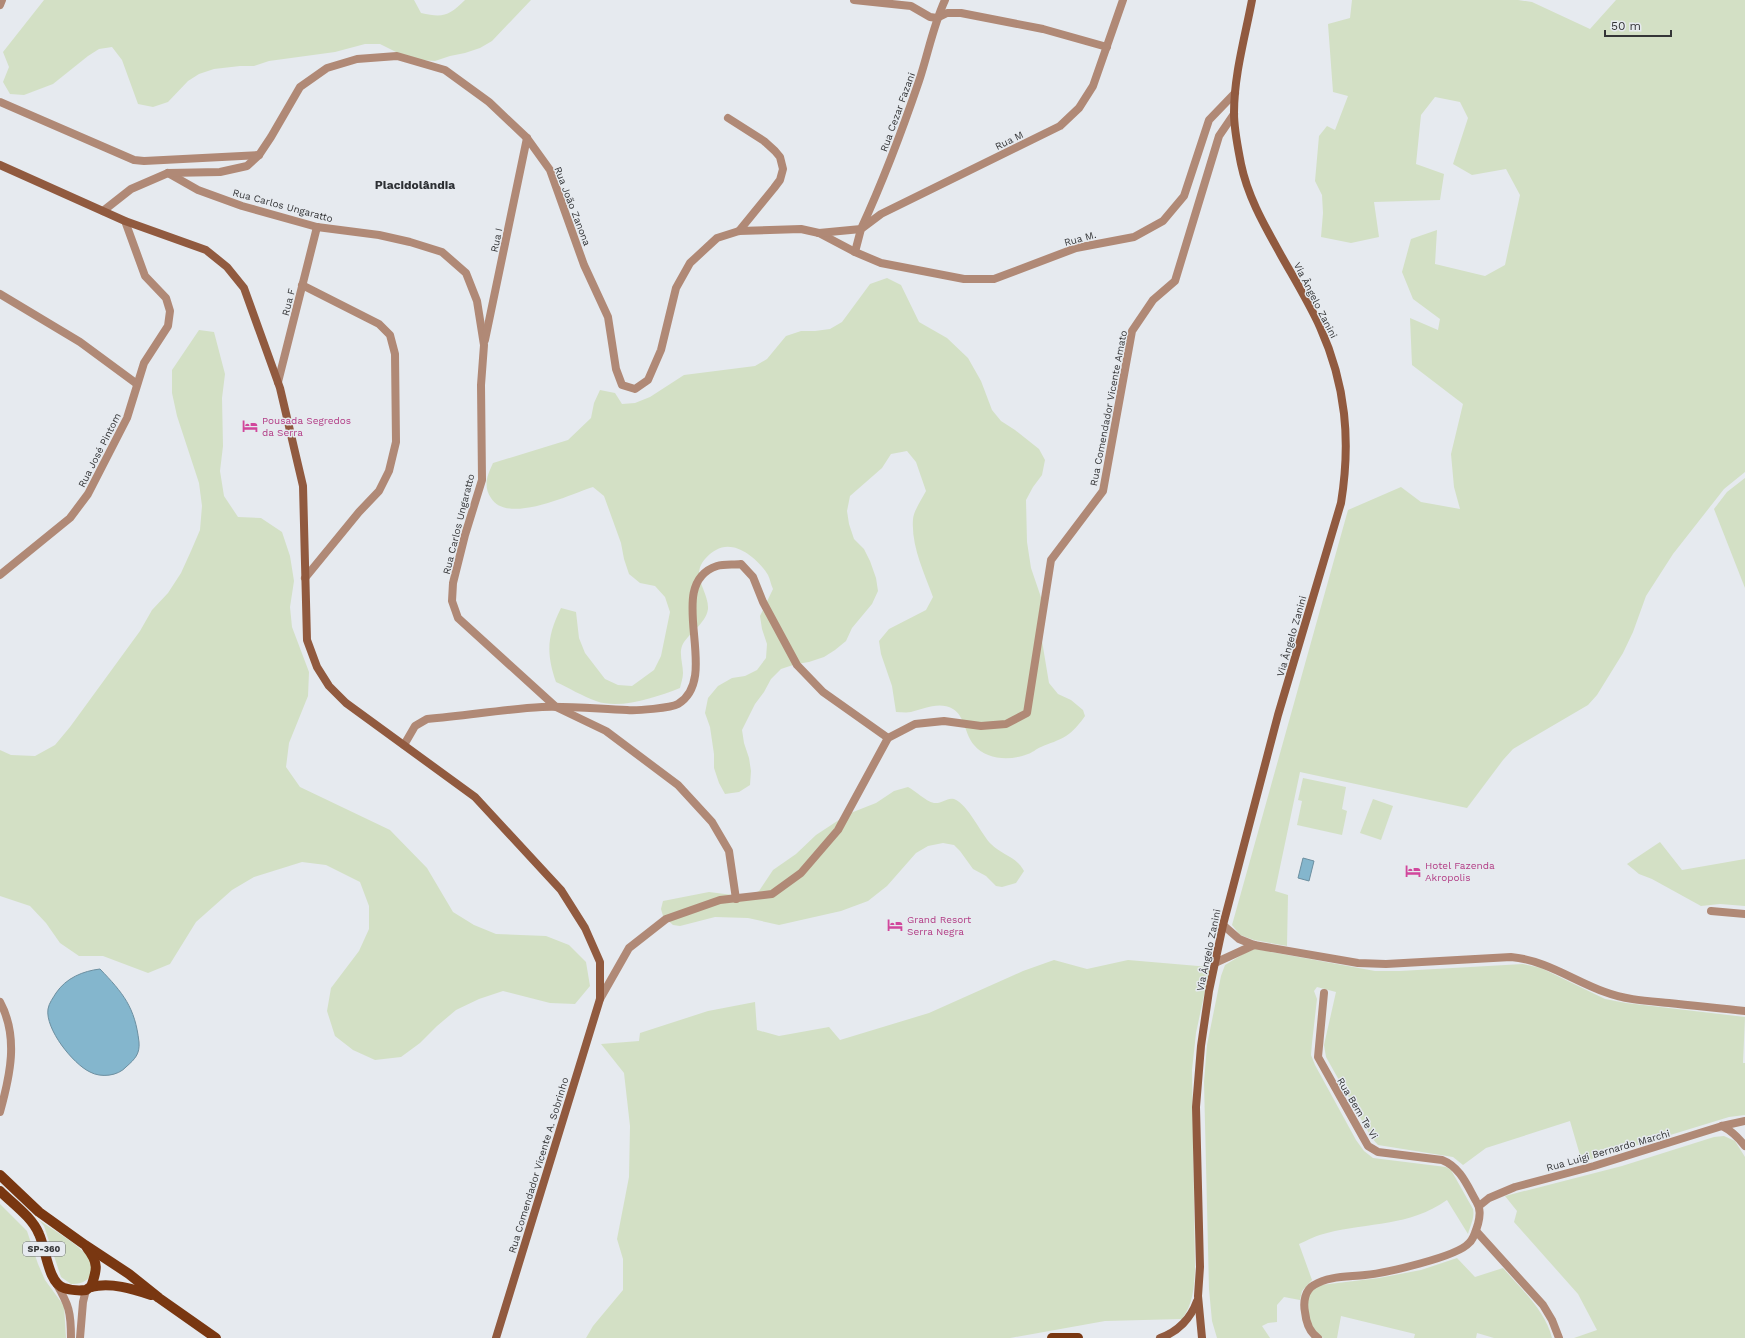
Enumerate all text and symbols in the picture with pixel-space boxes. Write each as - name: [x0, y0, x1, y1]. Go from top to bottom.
- scale bar: [1605, 12, 1671, 38]
- text: 50 m: [1611, 19, 1641, 33]
- street label: Rua Cezar Fazani: [878, 71, 917, 153]
- street label: Rua M: [993, 129, 1025, 152]
- street label: Rua João Zanona: [552, 165, 593, 248]
- district label: Placidolândia: [375, 178, 455, 192]
- street label: Rua Carlos Ungaratto: [232, 187, 334, 224]
- street label: Rua I: [489, 227, 504, 253]
- street label: Rua M.: [1063, 229, 1097, 248]
- street label: Via Ângelo Zanini: [1292, 260, 1339, 340]
- street label: Rua F: [280, 287, 297, 317]
- street label: Rua Comendador Vicente Amato: [1088, 329, 1129, 487]
- street label: Rua José Pintom: [76, 411, 123, 489]
- place label: Pousada Segredos da Serra: [262, 415, 351, 438]
- hotel icon: Pousada Segredos da Serra: [241, 417, 259, 435]
- street label: Rua Carlos Ungaratto: [441, 473, 476, 576]
- street label: Via Ângelo Zanini: [1275, 594, 1308, 678]
- place label: Hotel Fazenda Akropolis: [1425, 860, 1495, 883]
- hotel icon: Hotel Fazenda Akropolis: [1404, 862, 1422, 880]
- street label: Via Ângelo Zanini: [1194, 908, 1223, 992]
- place label: Grand Resort Serra Negra: [907, 914, 972, 937]
- hotel icon: Grand Resort Serra Negra: [886, 916, 904, 934]
- street label: Rua Comendador Vicente A. Sobrinho: [506, 1076, 571, 1254]
- street label: Rua Bem Te Vi: [1335, 1076, 1380, 1141]
- street label: Rua Luigi Bernardo Marchi: [1545, 1128, 1671, 1173]
- road number: SP-360: [23, 1242, 65, 1256]

